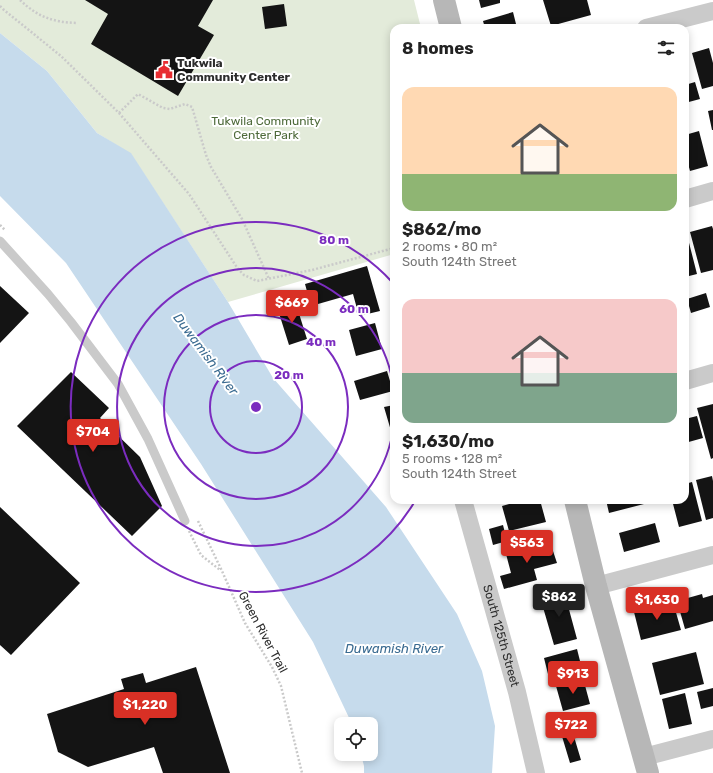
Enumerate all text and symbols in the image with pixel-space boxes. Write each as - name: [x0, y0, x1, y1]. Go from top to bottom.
- icon: filters: [655, 37, 677, 59]
- text: 8 homes: [402, 38, 474, 58]
- place label: Tukwila Community Center: [177, 56, 291, 84]
- public building icon: Tukwila Community Center: [154, 60, 174, 80]
- icon: home: [504, 113, 576, 185]
- park label: Tukwila Community Center Park: [211, 114, 321, 142]
- text: $862/mo: [402, 219, 481, 239]
- text: 80 m: [319, 233, 349, 247]
- text: 2 rooms · 80 m²: [402, 239, 497, 254]
- text: South 124th Street: [402, 254, 516, 269]
- pin: $669: [268, 290, 316, 324]
- text: $669: [275, 295, 309, 310]
- text: 60 m: [339, 302, 369, 316]
- water label: Duwamish River: [170, 310, 242, 399]
- icon: home: [504, 325, 576, 397]
- text: 40 m: [306, 335, 336, 349]
- text: 20 m: [274, 368, 304, 382]
- centre of rings: [249, 400, 263, 414]
- pin: $704: [69, 419, 117, 453]
- text: $704: [76, 424, 110, 439]
- text: $1,630/mo: [402, 431, 494, 451]
- text: 5 rooms · 128 m²: [402, 451, 502, 466]
- text: South 124th Street: [402, 466, 516, 481]
- pin: $563: [503, 530, 551, 564]
- text: $563: [510, 535, 544, 550]
- street label: South 125th Street: [480, 583, 522, 689]
- pin: $862: [535, 584, 583, 618]
- pin: $1,630: [624, 587, 690, 621]
- street label: Green River Trail: [236, 589, 290, 675]
- text: $862: [542, 589, 576, 604]
- text: $1,630: [635, 592, 679, 607]
- water label: Duwamish River: [345, 641, 444, 656]
- pin: $913: [549, 661, 597, 695]
- text: $913: [557, 666, 589, 681]
- pin: $1,220: [112, 692, 178, 726]
- text: $1,220: [123, 697, 167, 712]
- pin: $722: [547, 712, 595, 746]
- map controls: [334, 717, 378, 761]
- button: locate: [334, 717, 378, 761]
- text: $722: [554, 717, 588, 732]

